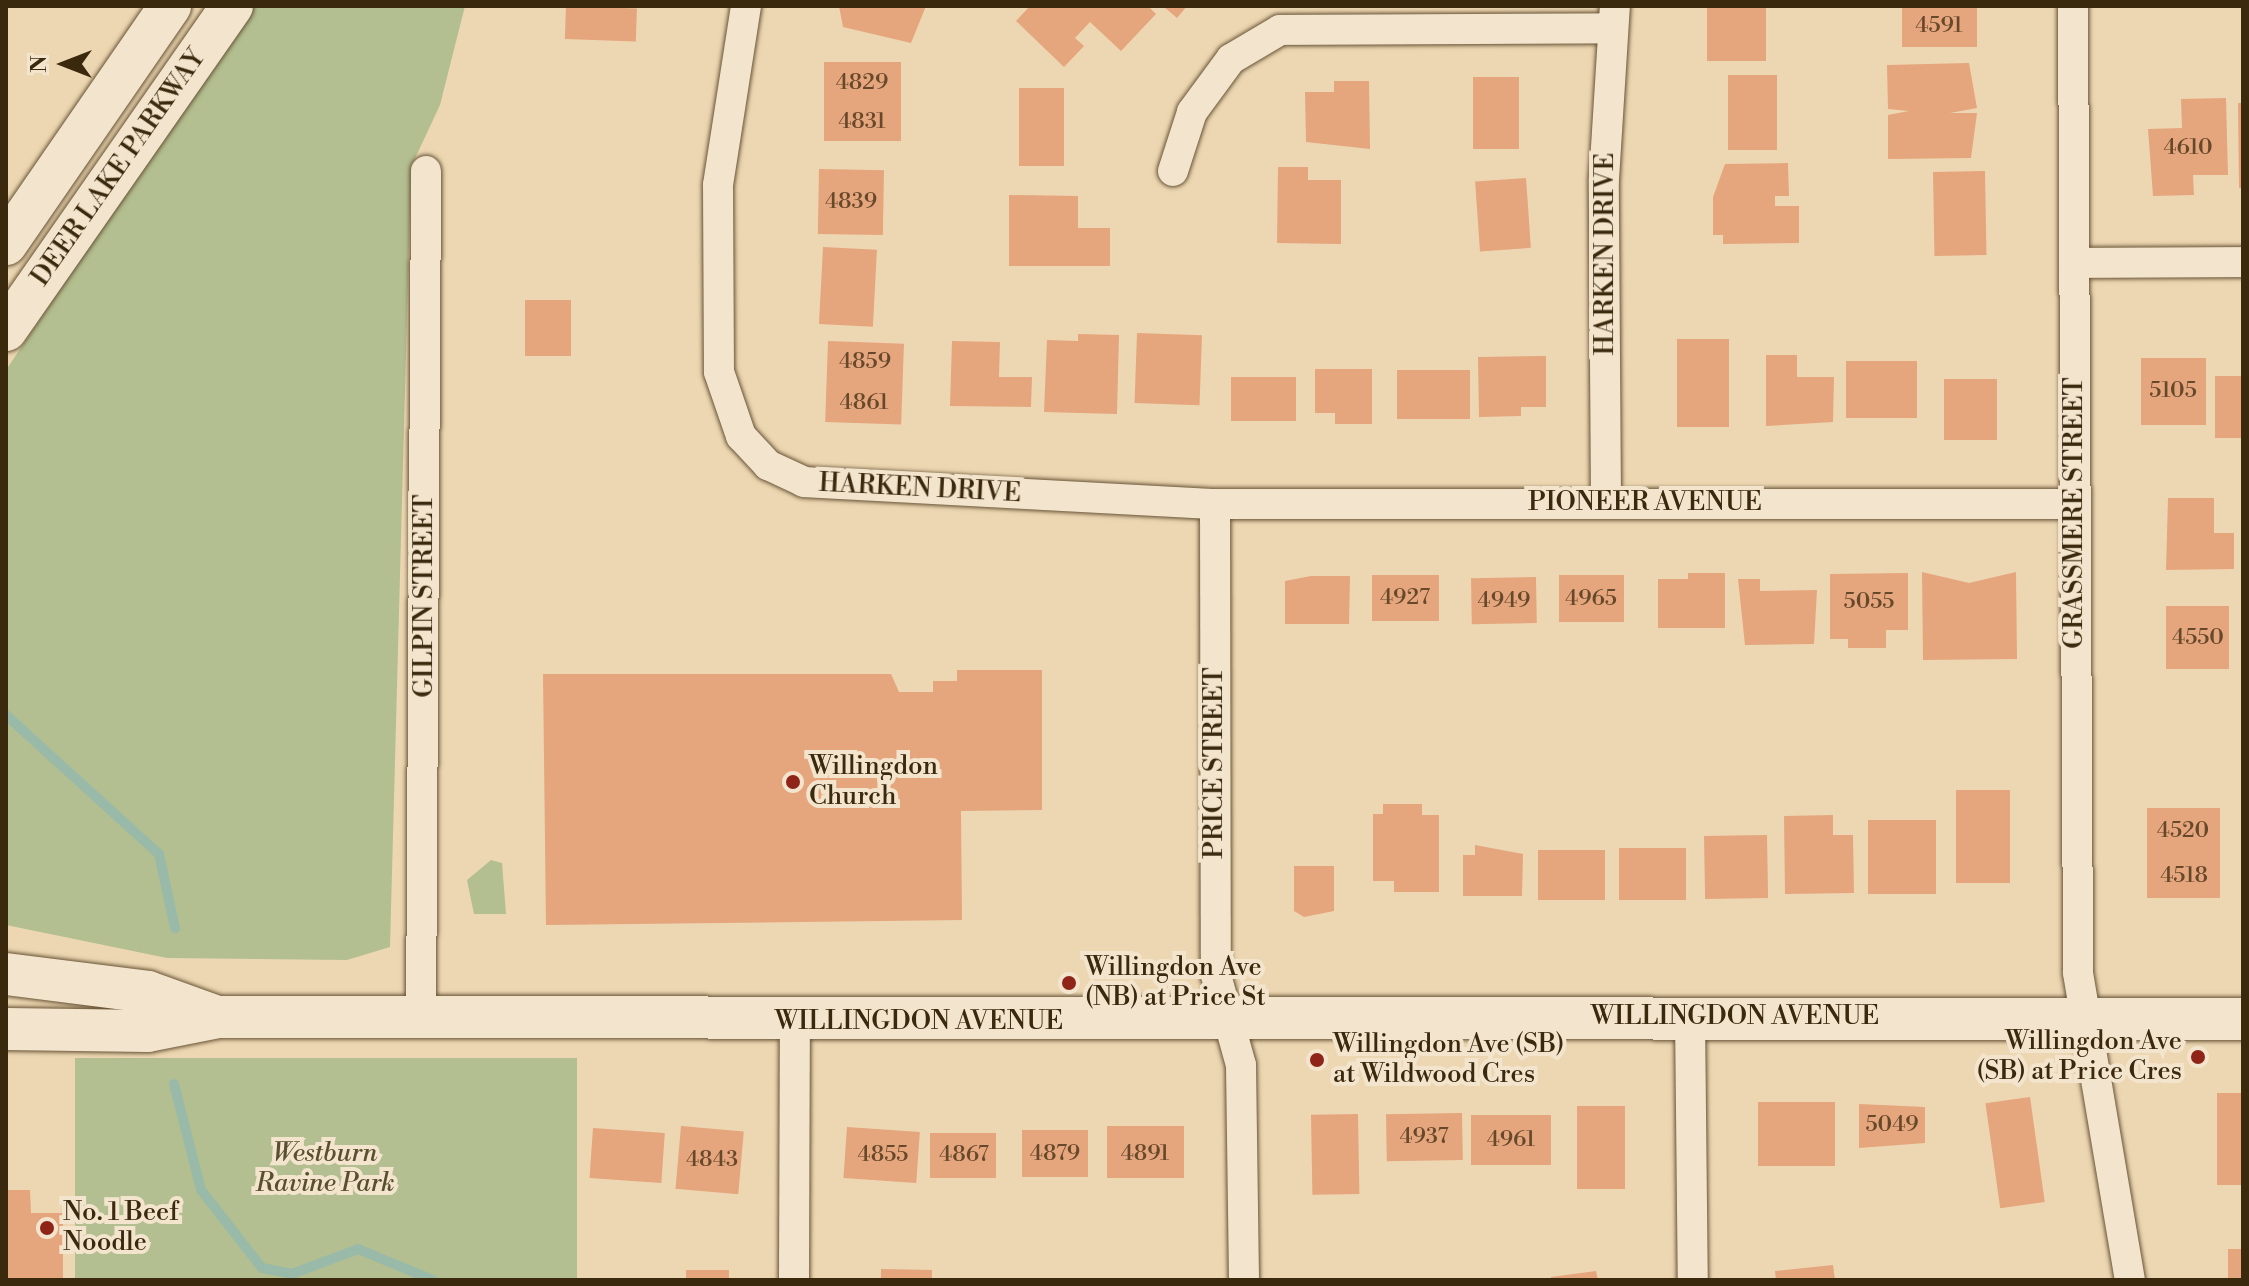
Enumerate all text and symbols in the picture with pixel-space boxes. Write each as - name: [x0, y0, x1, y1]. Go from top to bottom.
- house number: 4591: [1915, 13, 1963, 39]
- north arrow: [24, 24, 104, 104]
- street label: DEER LAKE PARKWAY: [25, 44, 213, 292]
- text: N: [26, 55, 53, 73]
- house number: 4829: [836, 70, 888, 96]
- house number: 4831: [838, 109, 886, 135]
- house number: 4610: [2163, 135, 2213, 161]
- street label: HARKEN DRIVE: [1590, 153, 1622, 355]
- house number: 4839: [825, 189, 877, 215]
- house number: 4859: [839, 349, 891, 375]
- street label: GRASSMERE STREET: [2059, 377, 2091, 649]
- house number: 5105: [2149, 378, 2197, 404]
- house number: 4861: [840, 390, 888, 416]
- street label: HARKEN DRIVE: [818, 468, 1022, 510]
- street label: PIONEER AVENUE: [1528, 487, 1762, 519]
- street label: GILPIN STREET: [409, 494, 441, 698]
- house number: 4927: [1380, 585, 1430, 611]
- house number: 4965: [1565, 586, 1617, 612]
- house number: 4949: [1478, 588, 1530, 614]
- house number: 5055: [1844, 589, 1894, 615]
- house number: 4550: [2172, 625, 2224, 651]
- street label: PRICE STREET: [1199, 667, 1231, 859]
- place label: Willingdon Church: [809, 751, 938, 812]
- marker: Willingdon Church: [784, 773, 802, 791]
- house number: 4520: [2157, 818, 2209, 844]
- house number: 4518: [2160, 863, 2208, 889]
- place label: Willingdon Ave (NB) at Price St: [1085, 952, 1266, 1014]
- marker: Willingdon Ave (NB) at Price St: [1060, 974, 1078, 992]
- street label: WILLINGDON AVENUE: [1591, 1001, 1879, 1033]
- street label: WILLINGDON AVENUE: [775, 1006, 1063, 1038]
- place label: Willingdon Ave (SB) at Price Cres: [1977, 1026, 2182, 1088]
- place label: Willingdon Ave (SB) at Wildwood Cres: [1333, 1029, 1564, 1090]
- marker: Willingdon Ave (SB) at Price Cres: [2189, 1048, 2207, 1066]
- marker: Willingdon Ave (SB) at Wildwood Cres: [1308, 1051, 1326, 1069]
- house number: 5049: [1865, 1112, 1919, 1138]
- house number: 4937: [1399, 1124, 1449, 1150]
- house number: 4961: [1487, 1127, 1535, 1153]
- park label: Westburn Ravine Park: [255, 1138, 395, 1200]
- house number: 4879: [1030, 1141, 1080, 1167]
- house number: 4891: [1121, 1141, 1169, 1167]
- house number: 4855: [858, 1142, 908, 1168]
- house number: 4867: [939, 1142, 989, 1168]
- house number: 4843: [686, 1147, 738, 1173]
- place label: No. 1 Beef Noodle: [63, 1197, 179, 1258]
- marker: No. 1 Beef Noodle: [38, 1219, 56, 1237]

